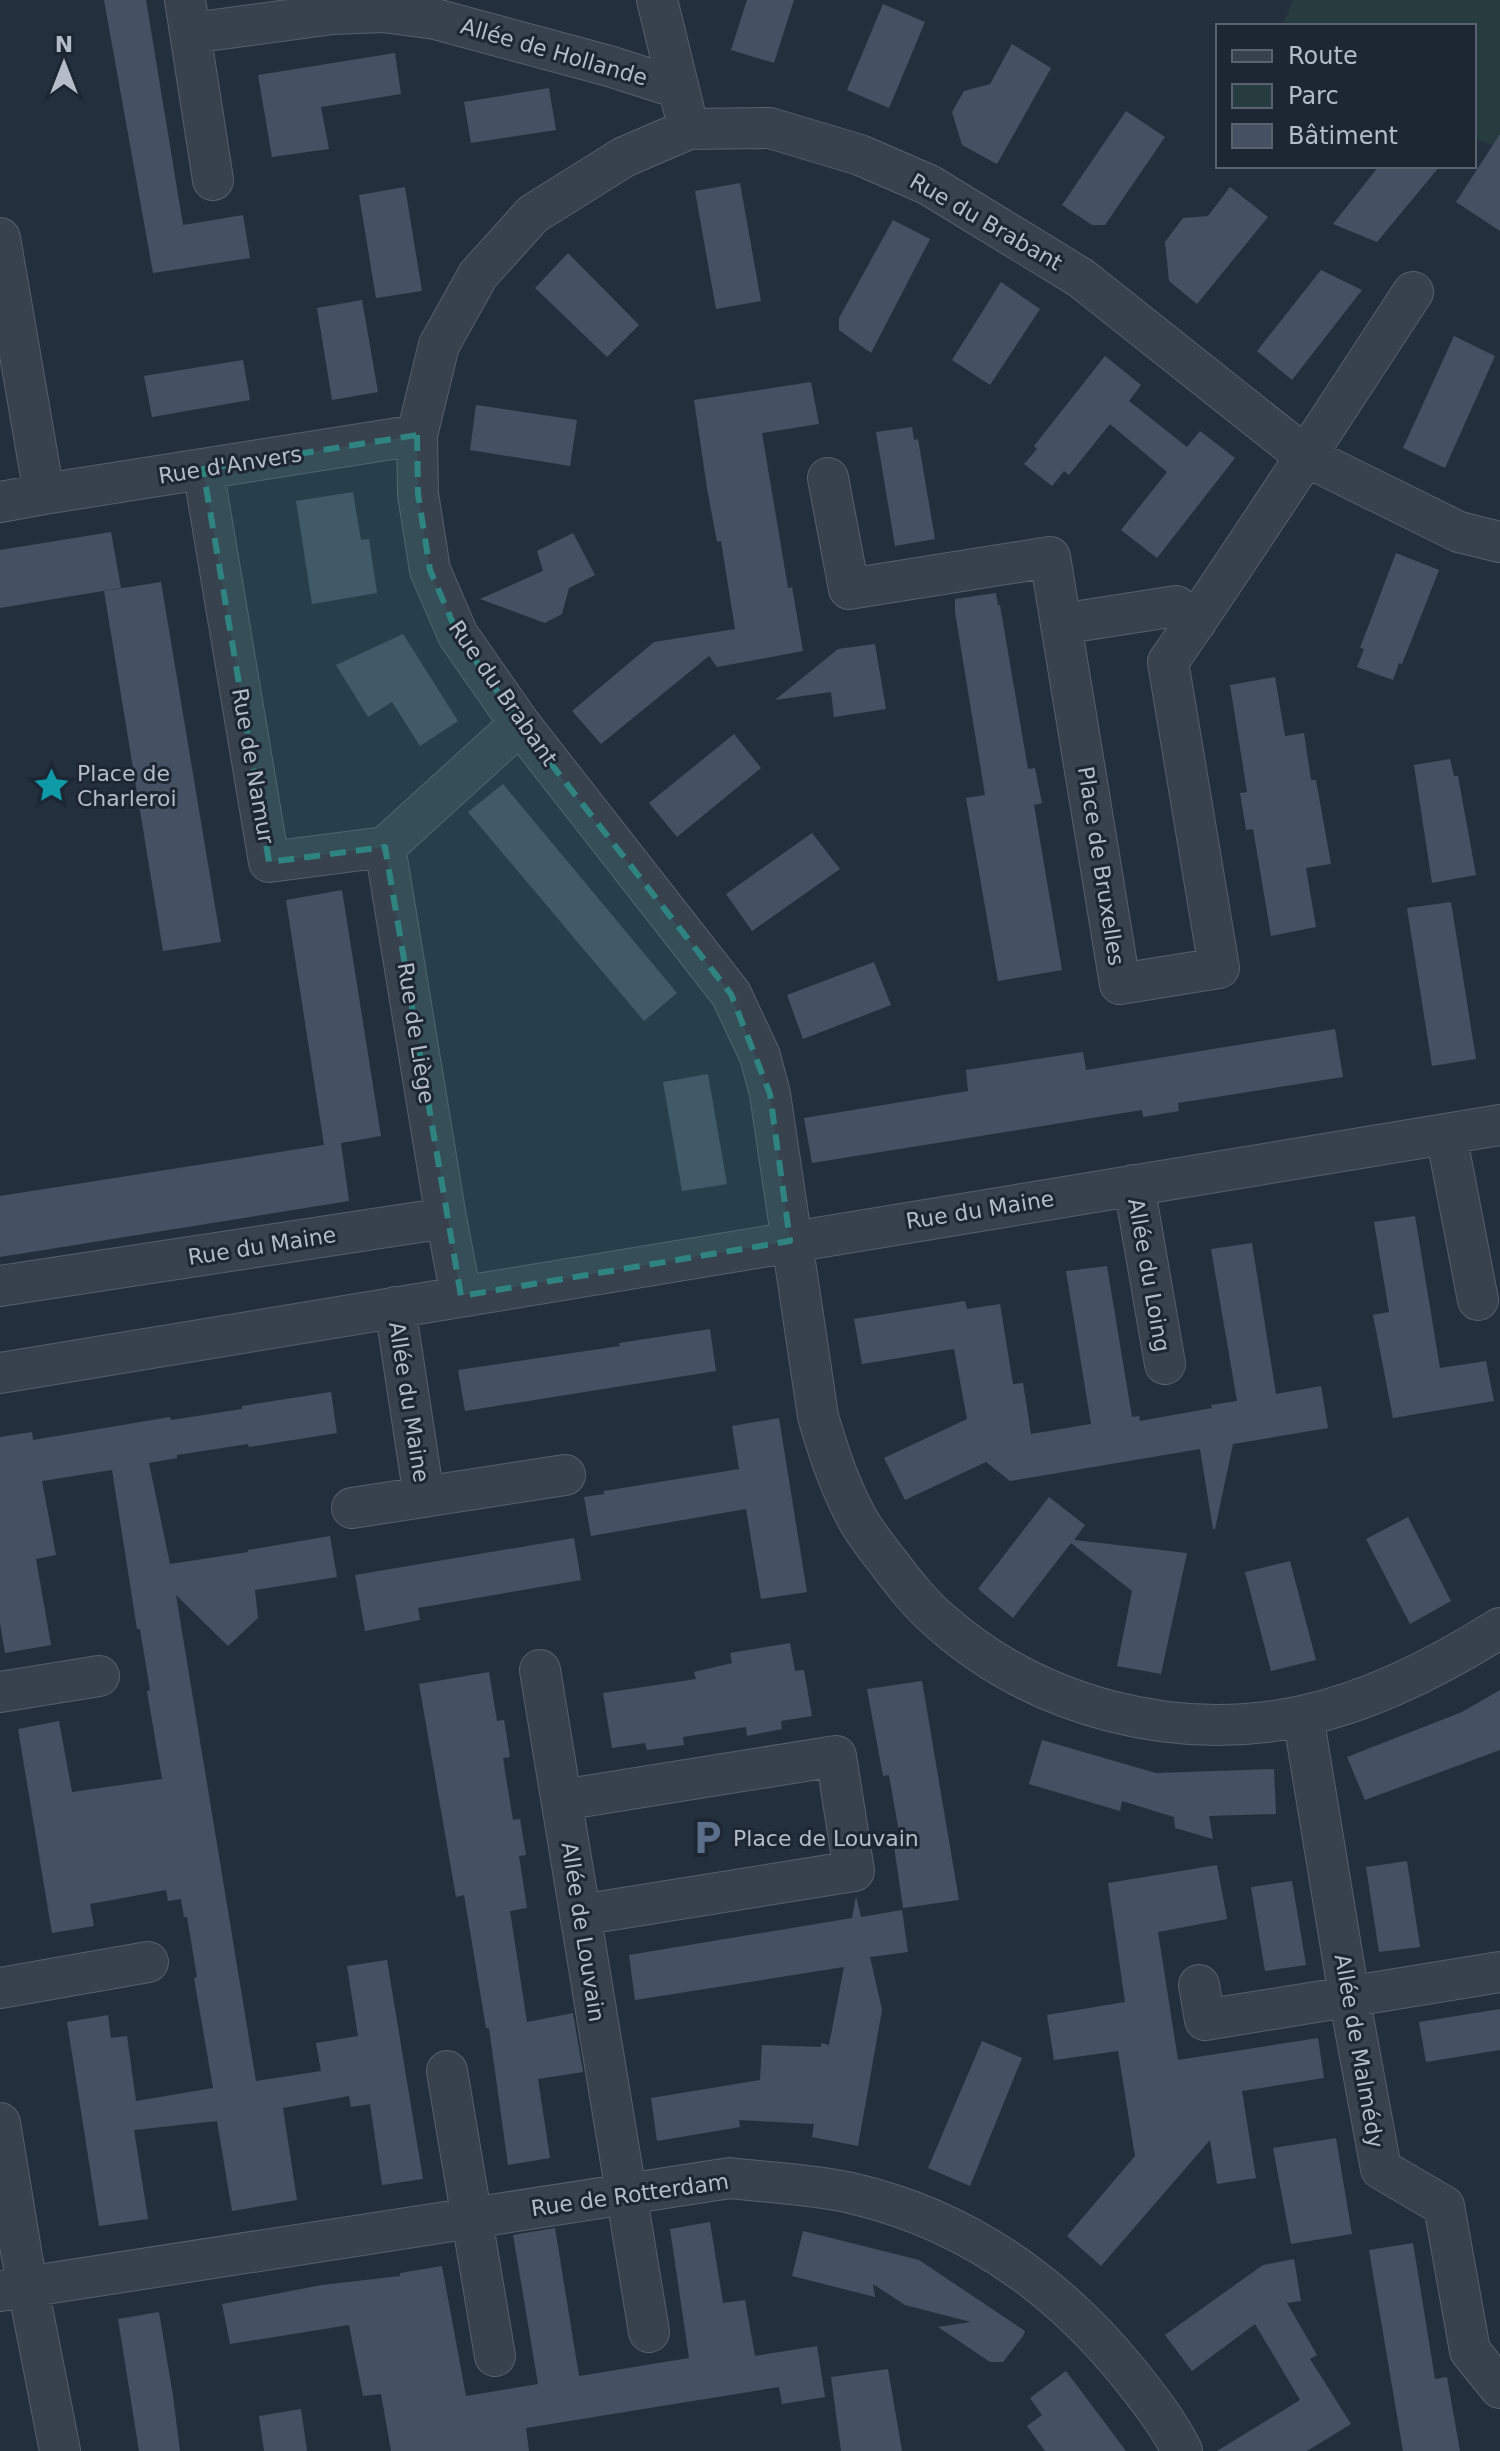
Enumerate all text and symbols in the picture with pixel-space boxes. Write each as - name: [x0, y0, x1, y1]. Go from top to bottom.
- street label: Allée de Hollande: [458, 13, 650, 91]
- north arrow: [24, 24, 104, 104]
- legend: [1216, 24, 1476, 168]
- text: N: [55, 32, 73, 57]
- text: Route: [1288, 42, 1358, 70]
- text: Parc: [1288, 82, 1339, 110]
- text: Bâtiment: [1288, 122, 1398, 150]
- street label: Rue du Brabant: [906, 168, 1067, 276]
- street label: Rue d'Anvers: [157, 441, 303, 489]
- street label: Rue du Brabant: [444, 616, 563, 771]
- street label: Rue de Namur: [227, 686, 279, 847]
- place label: Place de Charleroi: [77, 761, 177, 811]
- street label: Place de Bruxelles: [1073, 765, 1129, 967]
- place icon: Place de Charleroi: [32, 767, 70, 805]
- street label: Rue de Liège: [392, 961, 440, 1105]
- street label: Rue du Maine: [904, 1186, 1056, 1234]
- street label: Allée du Loing: [1123, 1196, 1175, 1354]
- street label: Rue du Maine: [186, 1222, 338, 1270]
- street label: Allée du Maine: [384, 1320, 434, 1484]
- parking icon: Place de Louvain: [688, 1819, 726, 1857]
- place label: Place de Louvain: [733, 1826, 919, 1851]
- street label: Allée de Louvain: [556, 1840, 610, 2024]
- street label: Allée de Malmédy: [1330, 1952, 1388, 2150]
- street label: Rue de Rotterdam: [530, 2169, 730, 2221]

